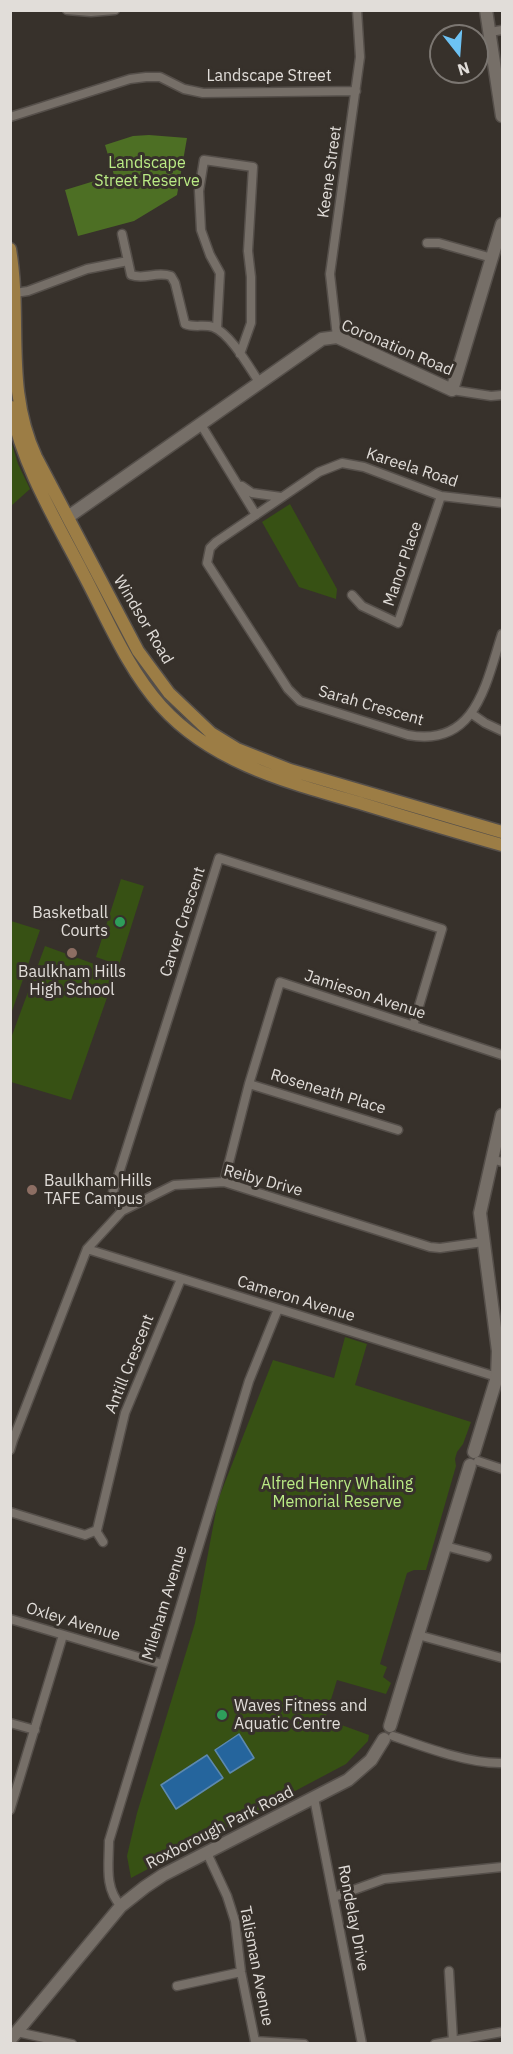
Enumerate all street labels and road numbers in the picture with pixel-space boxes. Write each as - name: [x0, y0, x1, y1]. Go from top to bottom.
- street label: Landscape Street: [206, 66, 332, 86]
- street label: Keene Street: [314, 125, 346, 219]
- street label: Coronation Road: [338, 316, 456, 380]
- street label: Kareela Road: [364, 444, 460, 492]
- street label: Manor Place: [380, 519, 426, 609]
- street label: Windsor Road: [109, 572, 177, 668]
- street label: Sarah Crescent: [316, 682, 426, 730]
- street label: Carver Crescent: [156, 865, 210, 979]
- street label: Jamieson Avenue: [302, 966, 428, 1024]
- street label: Roseneath Place: [268, 1065, 388, 1119]
- street label: Reiby Drive: [221, 1161, 305, 1201]
- street label: Cameron Avenue: [235, 1272, 357, 1326]
- street label: Antill Crescent: [101, 1312, 159, 1416]
- street label: Mileham Avenue: [138, 1543, 192, 1663]
- street label: Oxley Avenue: [23, 1599, 123, 1645]
- street label: Roxborough Park Road: [143, 1782, 297, 1874]
- street label: Rondelay Drive: [333, 1863, 373, 1973]
- street label: Talisman Avenue: [235, 1905, 277, 2027]

